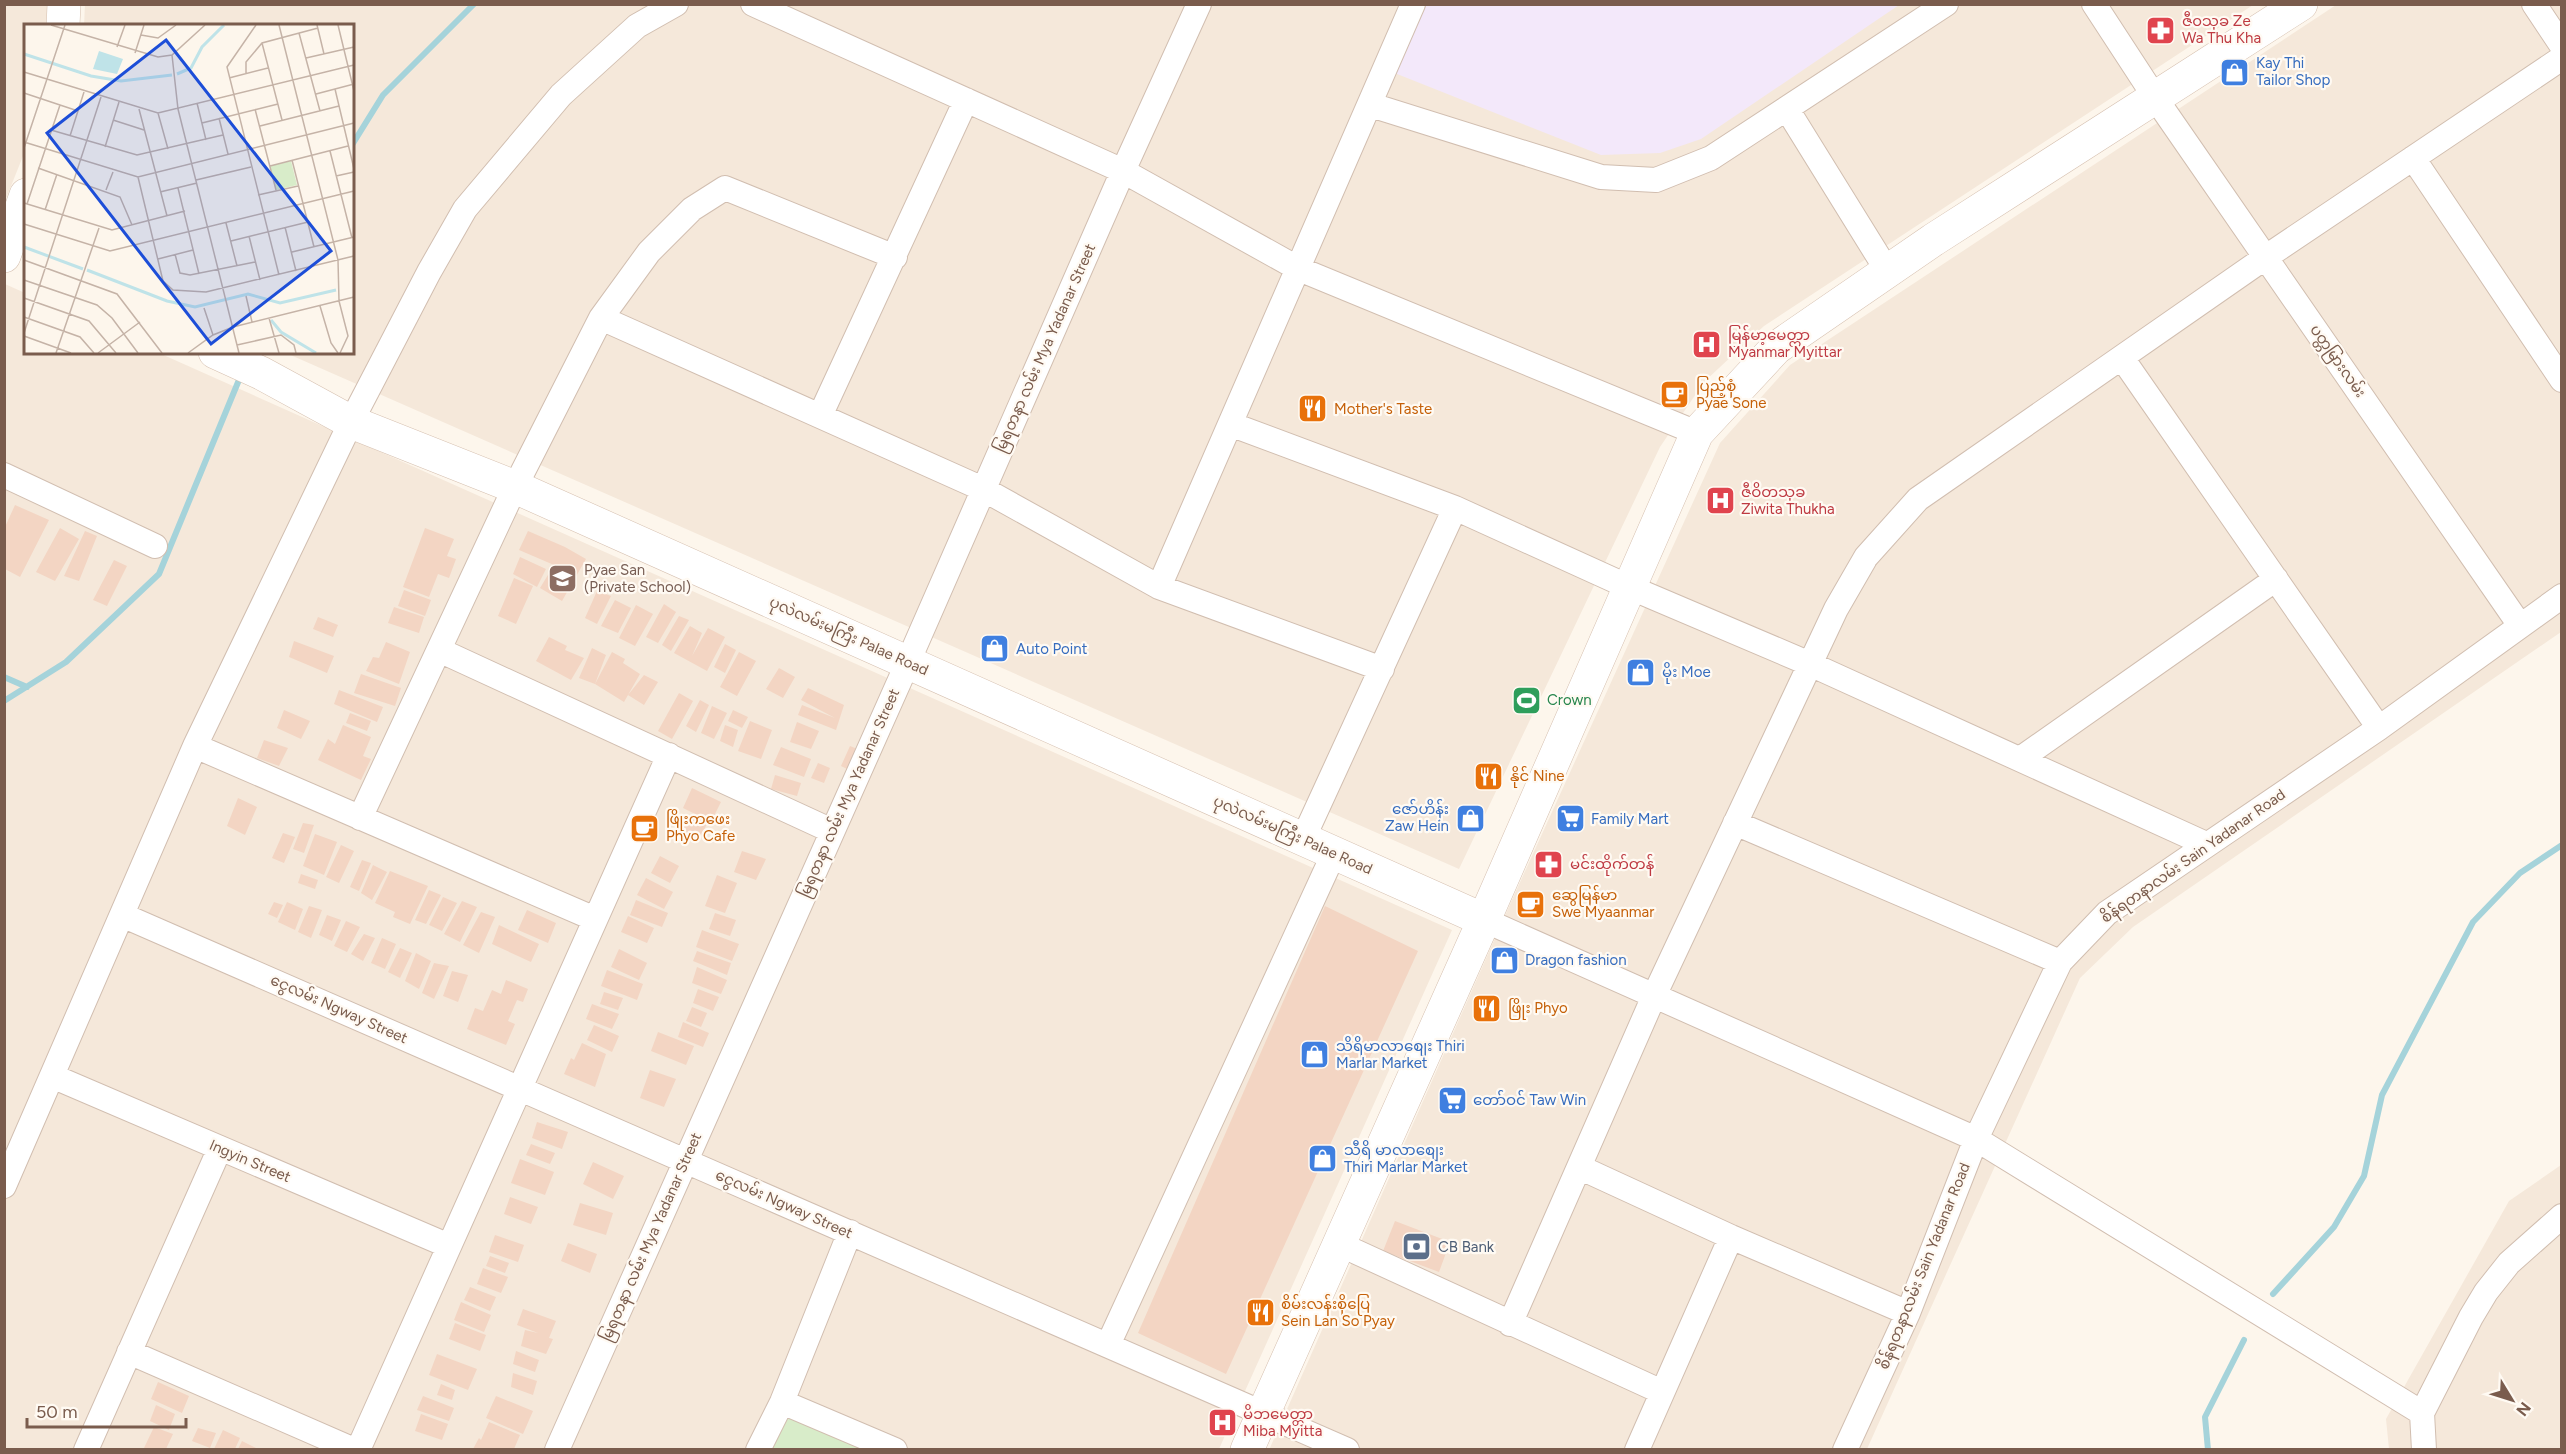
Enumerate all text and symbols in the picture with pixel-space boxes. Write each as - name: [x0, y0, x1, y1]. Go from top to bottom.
- place label: ဇီ၀သုခ Ze Wa Thu Kha: [2182, 11, 2261, 47]
- pharmacy icon: ဇီ၀သုခ Ze Wa Thu Kha: [2145, 14, 2177, 46]
- inset map: [24, 24, 354, 354]
- place label: Kay Thi Tailor Shop: [2256, 54, 2331, 89]
- shop icon: Kay Thi Tailor Shop: [2219, 56, 2251, 88]
- street label: မြရတနာ လမ်း Mya Yadanar Street: [990, 240, 1102, 456]
- street label: ပတ္တမြားလမ်း: [2304, 321, 2371, 403]
- place label: မြန်မာ့မေတ္တာ Myanmar Myittar: [1728, 325, 1842, 361]
- hospital icon: မြန်မာ့မေတ္တာ Myanmar Myittar: [1691, 328, 1723, 360]
- place label: ပြည့်စုံ Pyae Sone: [1696, 376, 1766, 412]
- cafe icon: ပြည့်စုံ Pyae Sone: [1659, 379, 1691, 411]
- restaurant icon: Mother's Taste: [1297, 393, 1329, 425]
- place label: Mother's Taste: [1334, 400, 1432, 418]
- place label: ဇီဝိတသုခ Ziwita Thukha: [1741, 482, 1835, 518]
- hospital icon: ဇီဝိတသုခ Ziwita Thukha: [1704, 485, 1736, 517]
- place label: Pyae San (Private School): [584, 561, 691, 596]
- school or university icon: Pyae San (Private School): [547, 563, 579, 595]
- street label: ပုလဲလမ်းမကြီး Palae Road: [765, 592, 932, 682]
- shop icon: Auto Point: [979, 633, 1011, 665]
- place label: Auto Point: [1016, 640, 1088, 658]
- shop icon: မိုး Moe: [1625, 656, 1657, 688]
- place label: မိုး Moe: [1662, 662, 1711, 684]
- sports icon: Crown: [1510, 684, 1542, 716]
- street label: မြရတနာ လမ်း Mya Yadanar Street: [794, 685, 906, 901]
- place label: Crown: [1547, 691, 1592, 709]
- restaurant icon: နိုင် Nine: [1473, 760, 1505, 792]
- place label: နိုင် Nine: [1510, 766, 1565, 788]
- street label: စိန်ရတနာလမ်း Sain Yadanar Road: [2097, 784, 2290, 929]
- street label: ပုလဲလမ်းမကြီး Palae Road: [1209, 791, 1376, 881]
- place label: ဇော်ဟိန်း Zaw Hein: [1385, 799, 1449, 835]
- shop icon: ဇော်ဟိန်း Zaw Hein: [1454, 802, 1486, 834]
- supermarket icon: Family Mart: [1554, 803, 1586, 835]
- place label: ဖြိုးကဖေး Phyo Cafe: [666, 809, 735, 845]
- place label: Family Mart: [1591, 810, 1669, 828]
- cafe icon: ဖြိုးကဖေး Phyo Cafe: [629, 812, 661, 844]
- pharmacy icon: မင်းထိုက်တန်: [1533, 848, 1565, 880]
- place label: မင်းထိုက်တန်: [1570, 854, 1655, 876]
- place label: ဆွေမြန်မာ Swe Myaanmar: [1552, 885, 1654, 921]
- cafe icon: ဆွေမြန်မာ Swe Myaanmar: [1515, 888, 1547, 920]
- shop icon: Dragon fashion: [1488, 944, 1520, 976]
- place label: Dragon fashion: [1525, 951, 1627, 969]
- street label: ငွေလမ်း Ngway Street: [267, 970, 411, 1049]
- restaurant icon: ဖြိုး Phyo: [1471, 992, 1503, 1024]
- place label: ဖြိုး Phyo: [1508, 998, 1568, 1020]
- place label: သိရိမာလာစျေး Thiri Marlar Market: [1336, 1036, 1465, 1072]
- shop icon: သိရိမာလာစျေး Thiri Marlar Market: [1299, 1039, 1331, 1071]
- supermarket icon: တော်ဝင် Taw Win: [1436, 1084, 1468, 1116]
- place label: တော်ဝင် Taw Win: [1473, 1090, 1586, 1109]
- street label: မြရတနာ လမ်း Mya Yadanar Street: [596, 1129, 708, 1345]
- street label: Ingyin Street: [207, 1136, 294, 1186]
- place label: သီရိ မာလာစျေး Thiri Marlar Market: [1344, 1140, 1468, 1176]
- shop icon: သီရိ မာလာစျေး Thiri Marlar Market: [1307, 1143, 1339, 1175]
- street label: စိန်ရတနာလမ်း Sain Yadanar Road: [1873, 1160, 1977, 1373]
- street label: ငွေလမ်း Ngway Street: [712, 1165, 856, 1244]
- bank icon: CB Bank: [1401, 1231, 1433, 1263]
- place label: CB Bank: [1438, 1238, 1495, 1256]
- place label: စိမ်းလန်းစိုပြေ Sein Lan So Pyay: [1281, 1294, 1395, 1330]
- restaurant icon: စိမ်းလန်းစိုပြေ Sein Lan So Pyay: [1244, 1297, 1276, 1329]
- north arrow: [2482, 1370, 2542, 1430]
- scale bar: [27, 1391, 186, 1429]
- text: N: [2512, 1398, 2535, 1420]
- text: 50 m: [36, 1401, 78, 1423]
- place label: မိဘမေတ္တာ Miba Myitta: [1243, 1404, 1322, 1440]
- hospital icon: မိဘမေတ္တာ Miba Myitta: [1206, 1407, 1238, 1439]

